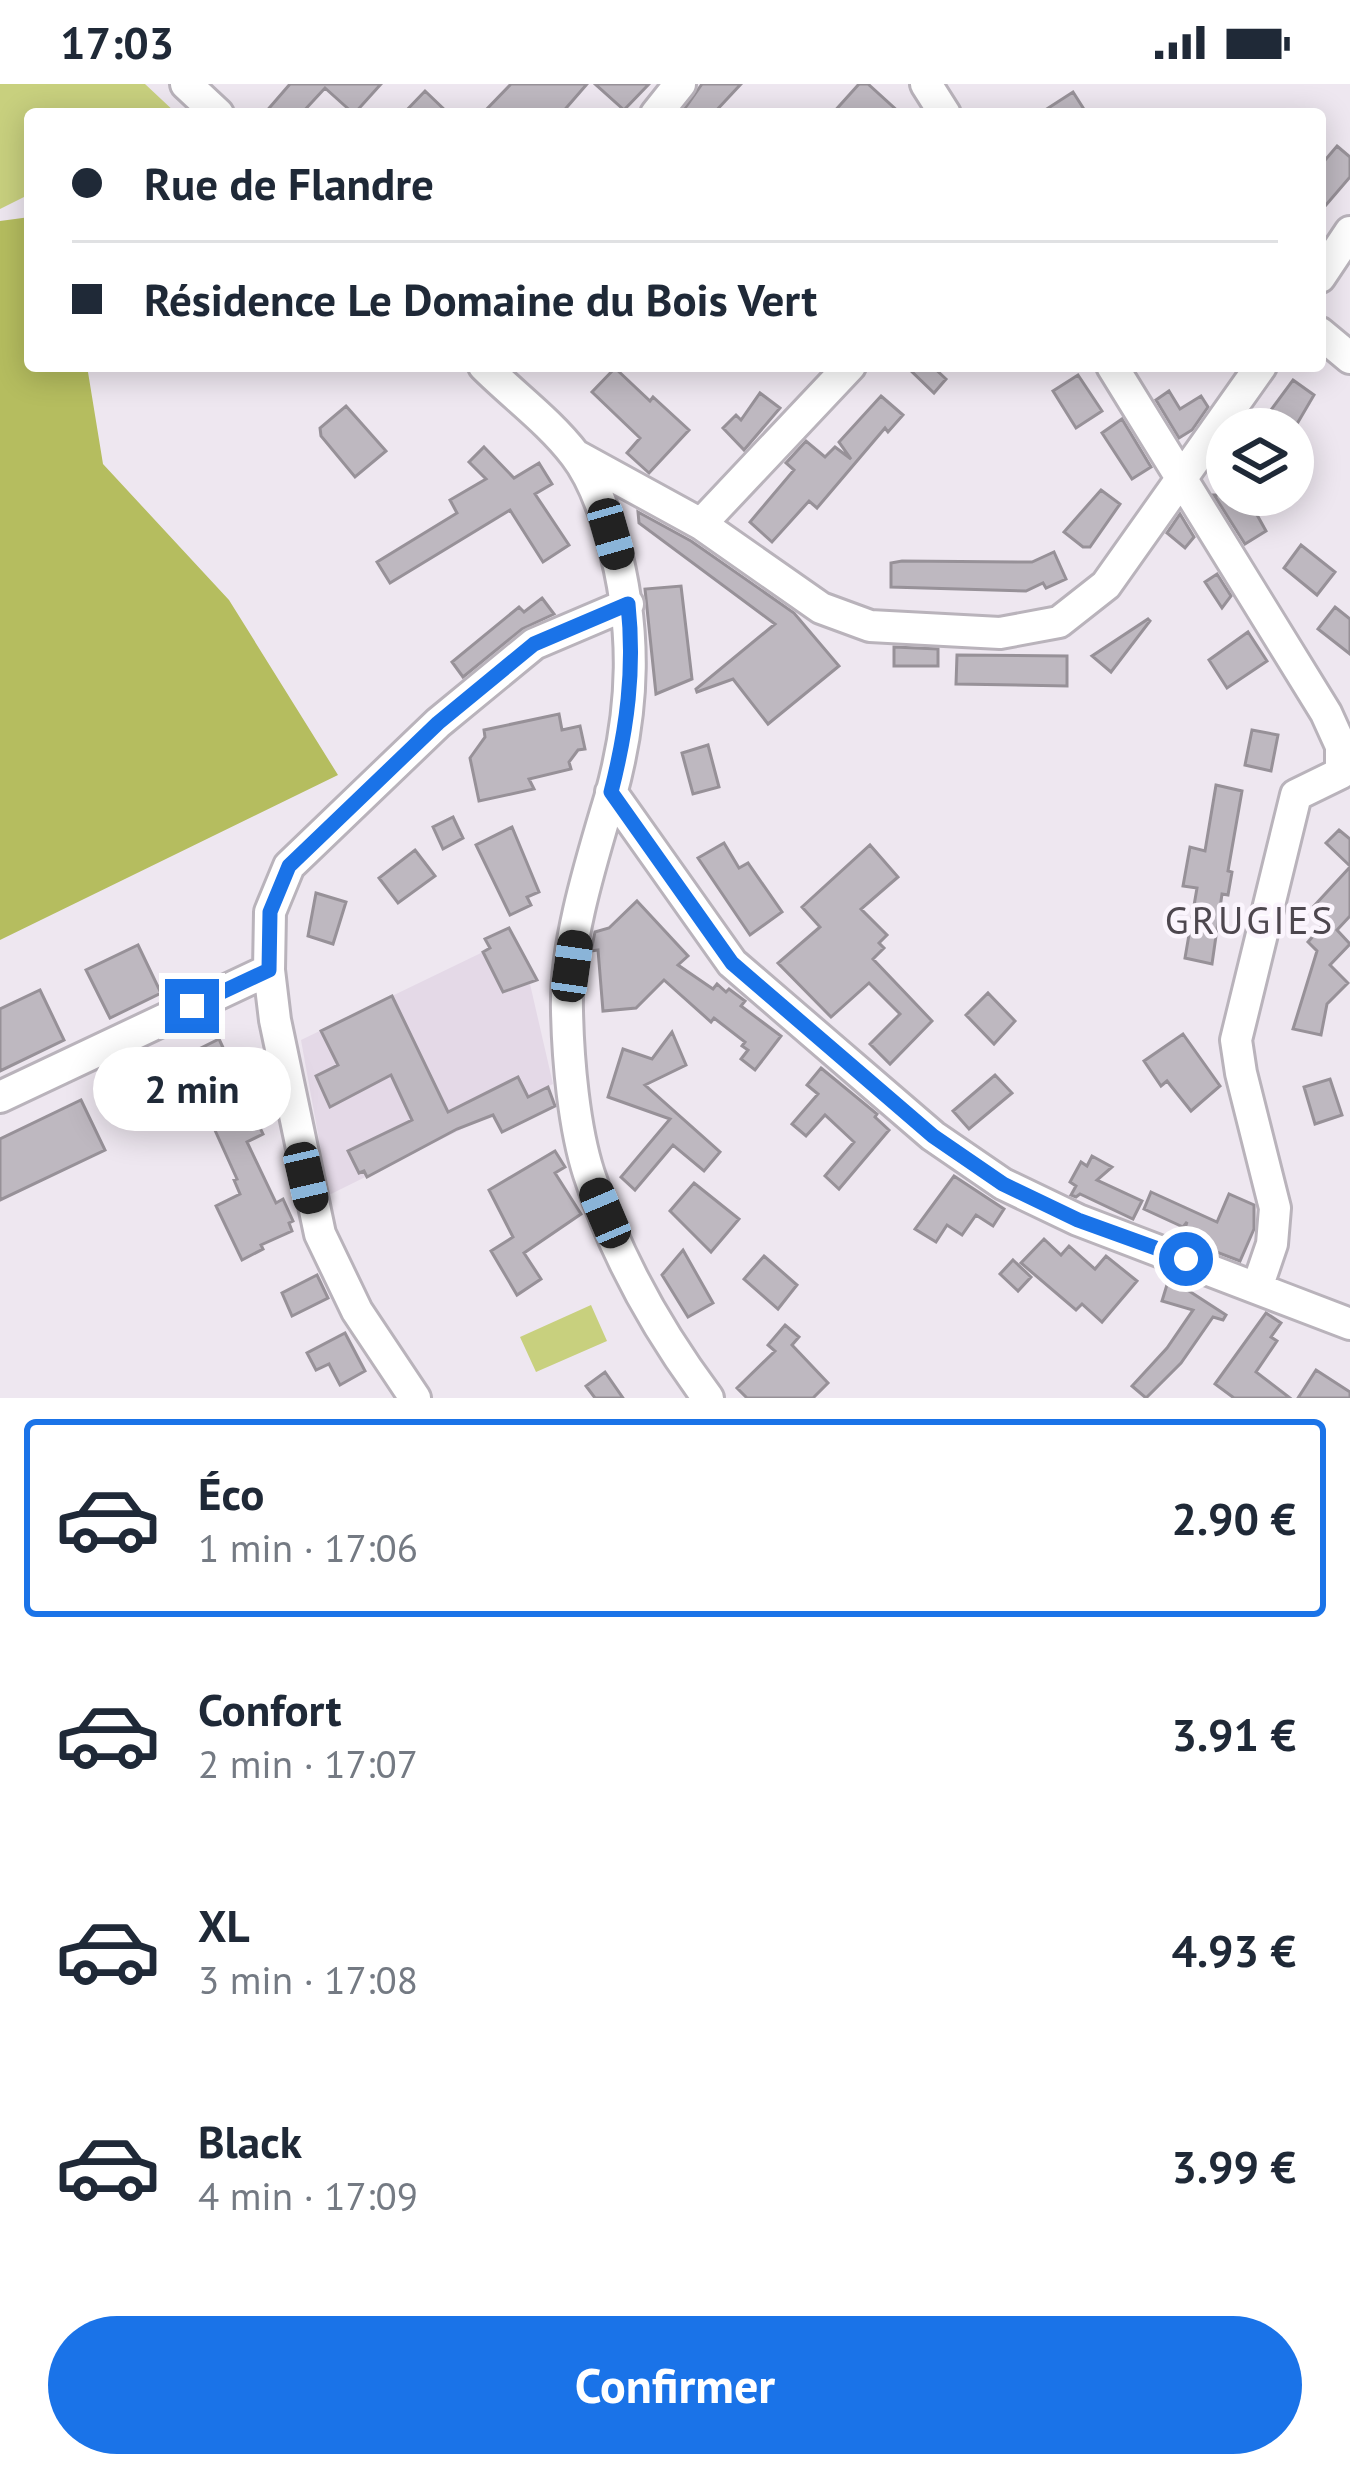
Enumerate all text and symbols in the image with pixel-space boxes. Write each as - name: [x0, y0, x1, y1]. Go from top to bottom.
- text: 17:03: [60, 13, 174, 71]
- text: Rue de Flandre: [144, 154, 434, 212]
- text: Résidence Le Domaine du Bois Vert: [144, 270, 817, 328]
- map controls: [1206, 408, 1314, 516]
- button: layers: [1206, 408, 1314, 516]
- car: [584, 494, 638, 574]
- district label: GRUGIES: [1165, 894, 1335, 945]
- car: [549, 928, 595, 1004]
- route end: [165, 979, 219, 1033]
- callout: 2 min: [93, 1048, 291, 1132]
- text: 2 min: [144, 1063, 240, 1114]
- car: [280, 1139, 332, 1217]
- car: [574, 1173, 636, 1253]
- route start: [1159, 1232, 1213, 1286]
- icon: car: [54, 1464, 162, 1572]
- text: Éco: [198, 1464, 264, 1522]
- text: 2.90 €: [1171, 1489, 1296, 1547]
- text: 1 min · 17:06: [198, 1522, 418, 1573]
- icon: car: [54, 1680, 162, 1788]
- text: Confort: [198, 1680, 341, 1738]
- text: 3.91 €: [1171, 1705, 1296, 1763]
- text: 2 min · 17:07: [198, 1738, 418, 1789]
- icon: car: [54, 1896, 162, 2004]
- text: XL: [198, 1896, 250, 1954]
- text: 4.93 €: [1171, 1921, 1296, 1979]
- text: 3 min · 17:08: [198, 1954, 418, 2005]
- icon: car: [54, 2112, 162, 2220]
- text: Black: [198, 2112, 302, 2170]
- text: 3.99 €: [1171, 2137, 1296, 2195]
- text: 4 min · 17:09: [198, 2170, 418, 2221]
- button: Confirmer: [48, 2316, 1302, 2454]

